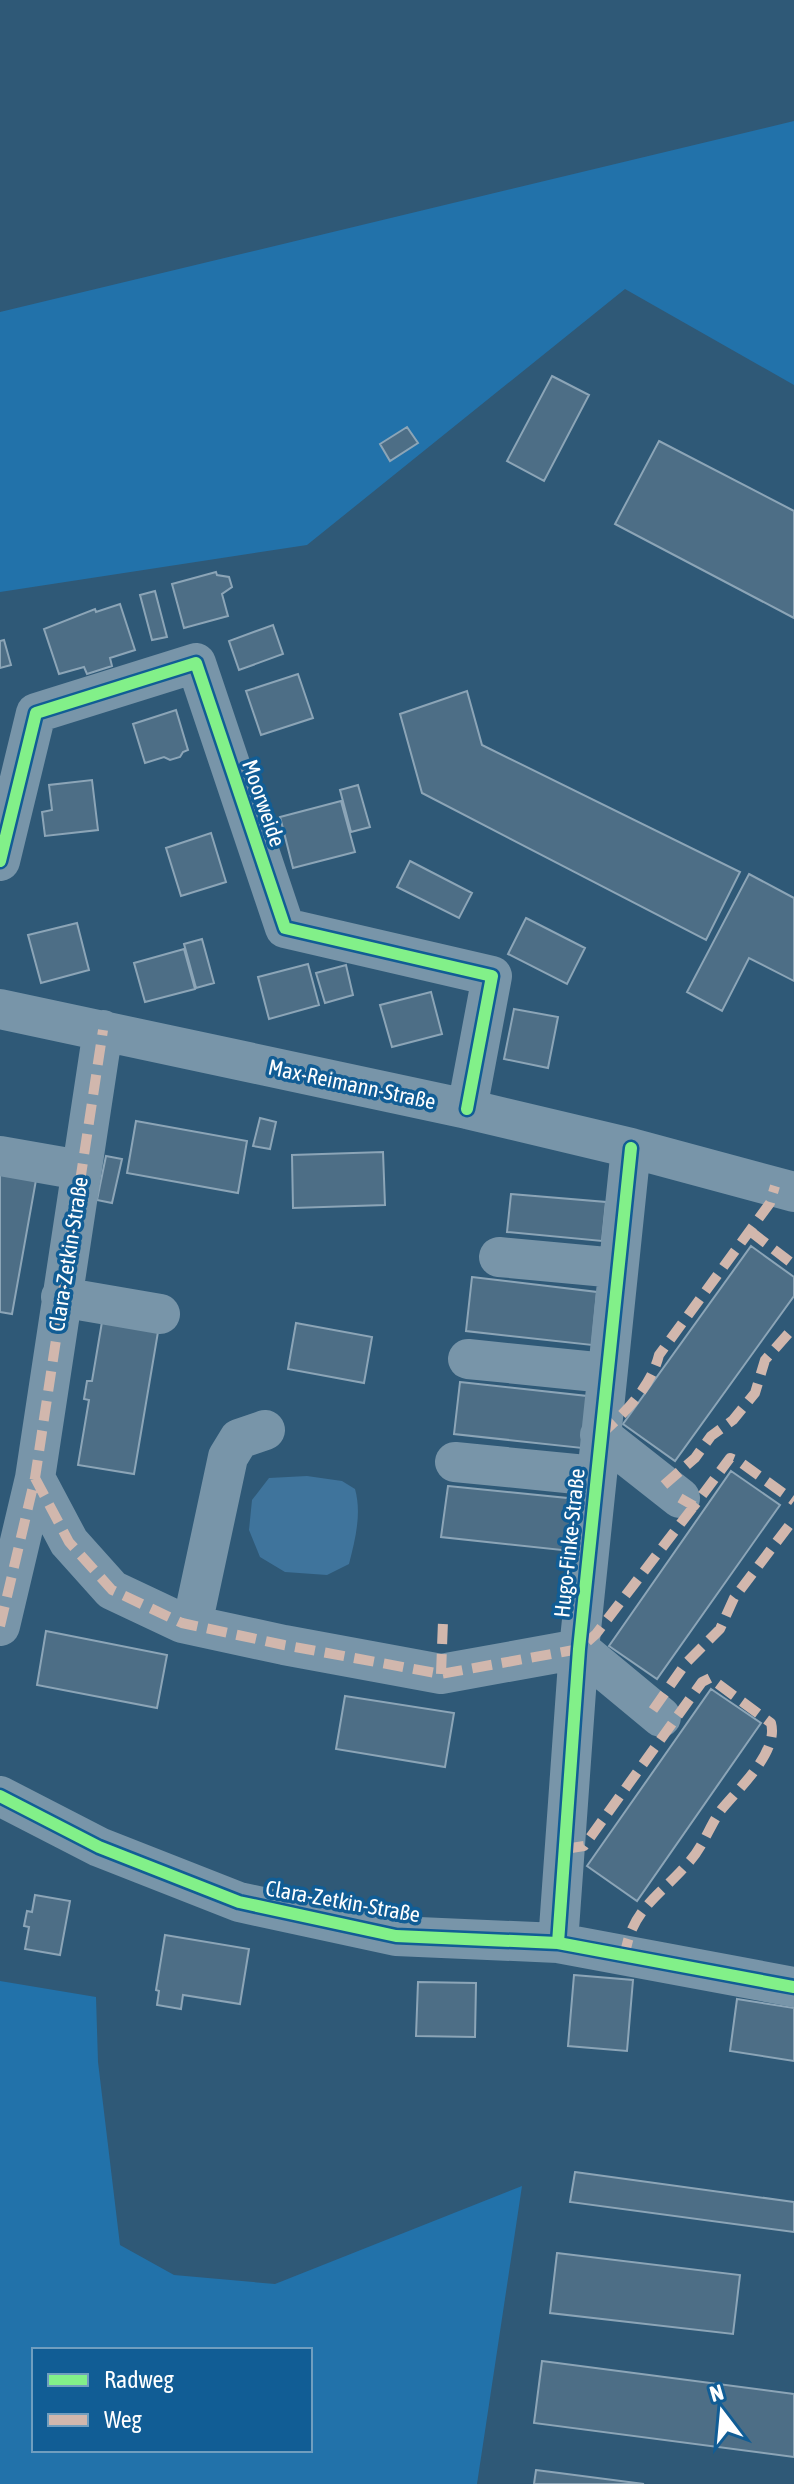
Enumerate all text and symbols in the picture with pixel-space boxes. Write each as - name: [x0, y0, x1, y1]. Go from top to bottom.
- street label: Moorweide: [237, 756, 291, 850]
- street label: Max-Reimann-Straße: [266, 1054, 438, 1114]
- street label: Clara-Zetkin-Straße: [43, 1175, 93, 1333]
- street label: Hugo-Finke-Straße: [548, 1467, 590, 1619]
- street label: Clara-Zetkin-Straße: [264, 1875, 422, 1927]
- legend: [32, 2348, 312, 2452]
- text: Radweg: [104, 2366, 175, 2393]
- north arrow: [682, 2372, 762, 2452]
- text: N: [707, 2378, 726, 2407]
- text: Weg: [104, 2406, 143, 2433]

